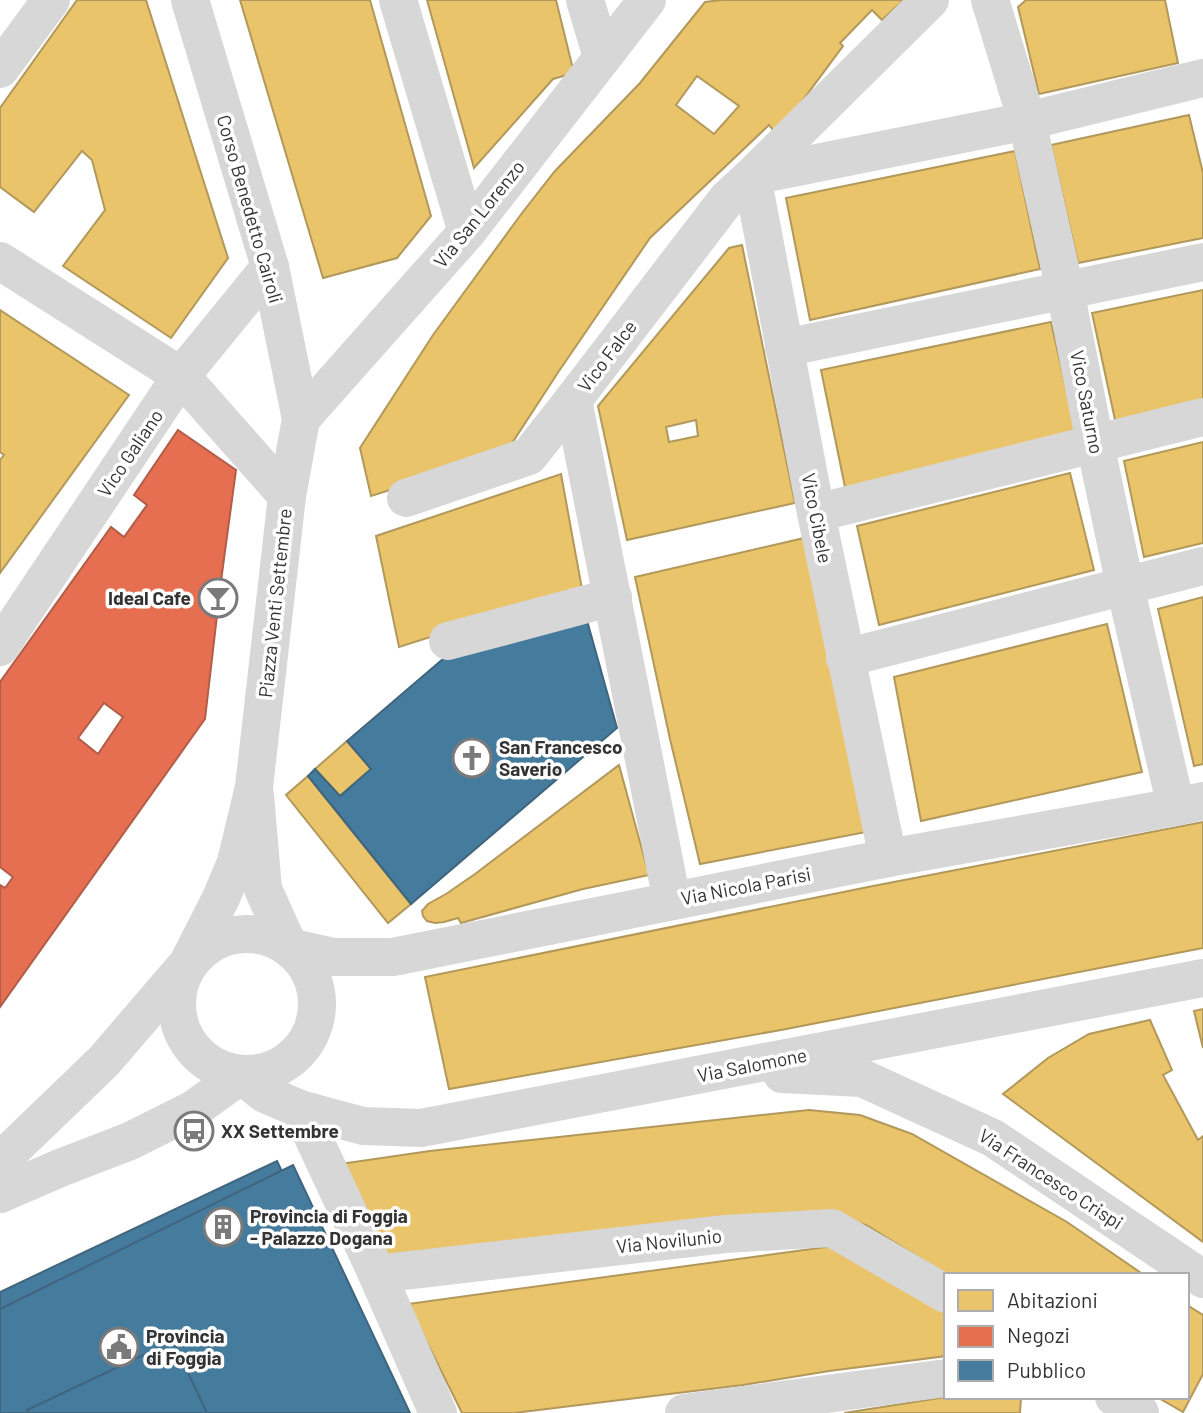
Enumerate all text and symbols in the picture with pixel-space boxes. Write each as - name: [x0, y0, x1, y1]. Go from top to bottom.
- street label: Corso Benedetto Cairoli: [213, 112, 288, 306]
- street label: Via San Lorenzo: [428, 155, 529, 272]
- street label: Vico Falce: [572, 315, 641, 396]
- street label: Vico Saturno: [1066, 348, 1109, 456]
- street label: Vico Galiano: [92, 405, 167, 501]
- street label: Vico Cibele: [797, 471, 837, 565]
- street label: Piazza Venti Settembre: [253, 507, 296, 699]
- bar icon: Ideal Cafe: [197, 577, 239, 619]
- place label: Ideal Cafe: [108, 586, 191, 609]
- place label: San Francesco Saverio: [499, 735, 623, 780]
- church icon: San Francesco Saverio: [451, 737, 493, 779]
- street label: Via Nicola Parisi: [679, 862, 813, 909]
- street label: Via Salomone: [695, 1043, 809, 1086]
- bus stop icon: XX Settembre: [173, 1110, 215, 1152]
- place label: XX Settembre: [221, 1119, 339, 1142]
- street label: Via Francesco Crispi: [975, 1123, 1128, 1234]
- place label: Provincia di Foggia - Palazzo Dogana: [250, 1204, 408, 1249]
- building icon: Provincia di Foggia - Palazzo Dogana: [202, 1206, 244, 1248]
- street label: Via Novilunio: [615, 1224, 723, 1257]
- legend: [944, 1273, 1189, 1399]
- text: Abitazioni: [1007, 1287, 1098, 1312]
- text: Negozi: [1007, 1322, 1070, 1347]
- place label: Provincia di Foggia: [146, 1324, 225, 1369]
- public building icon: Provincia di Foggia: [98, 1326, 140, 1368]
- text: Pubblico: [1007, 1357, 1086, 1382]

